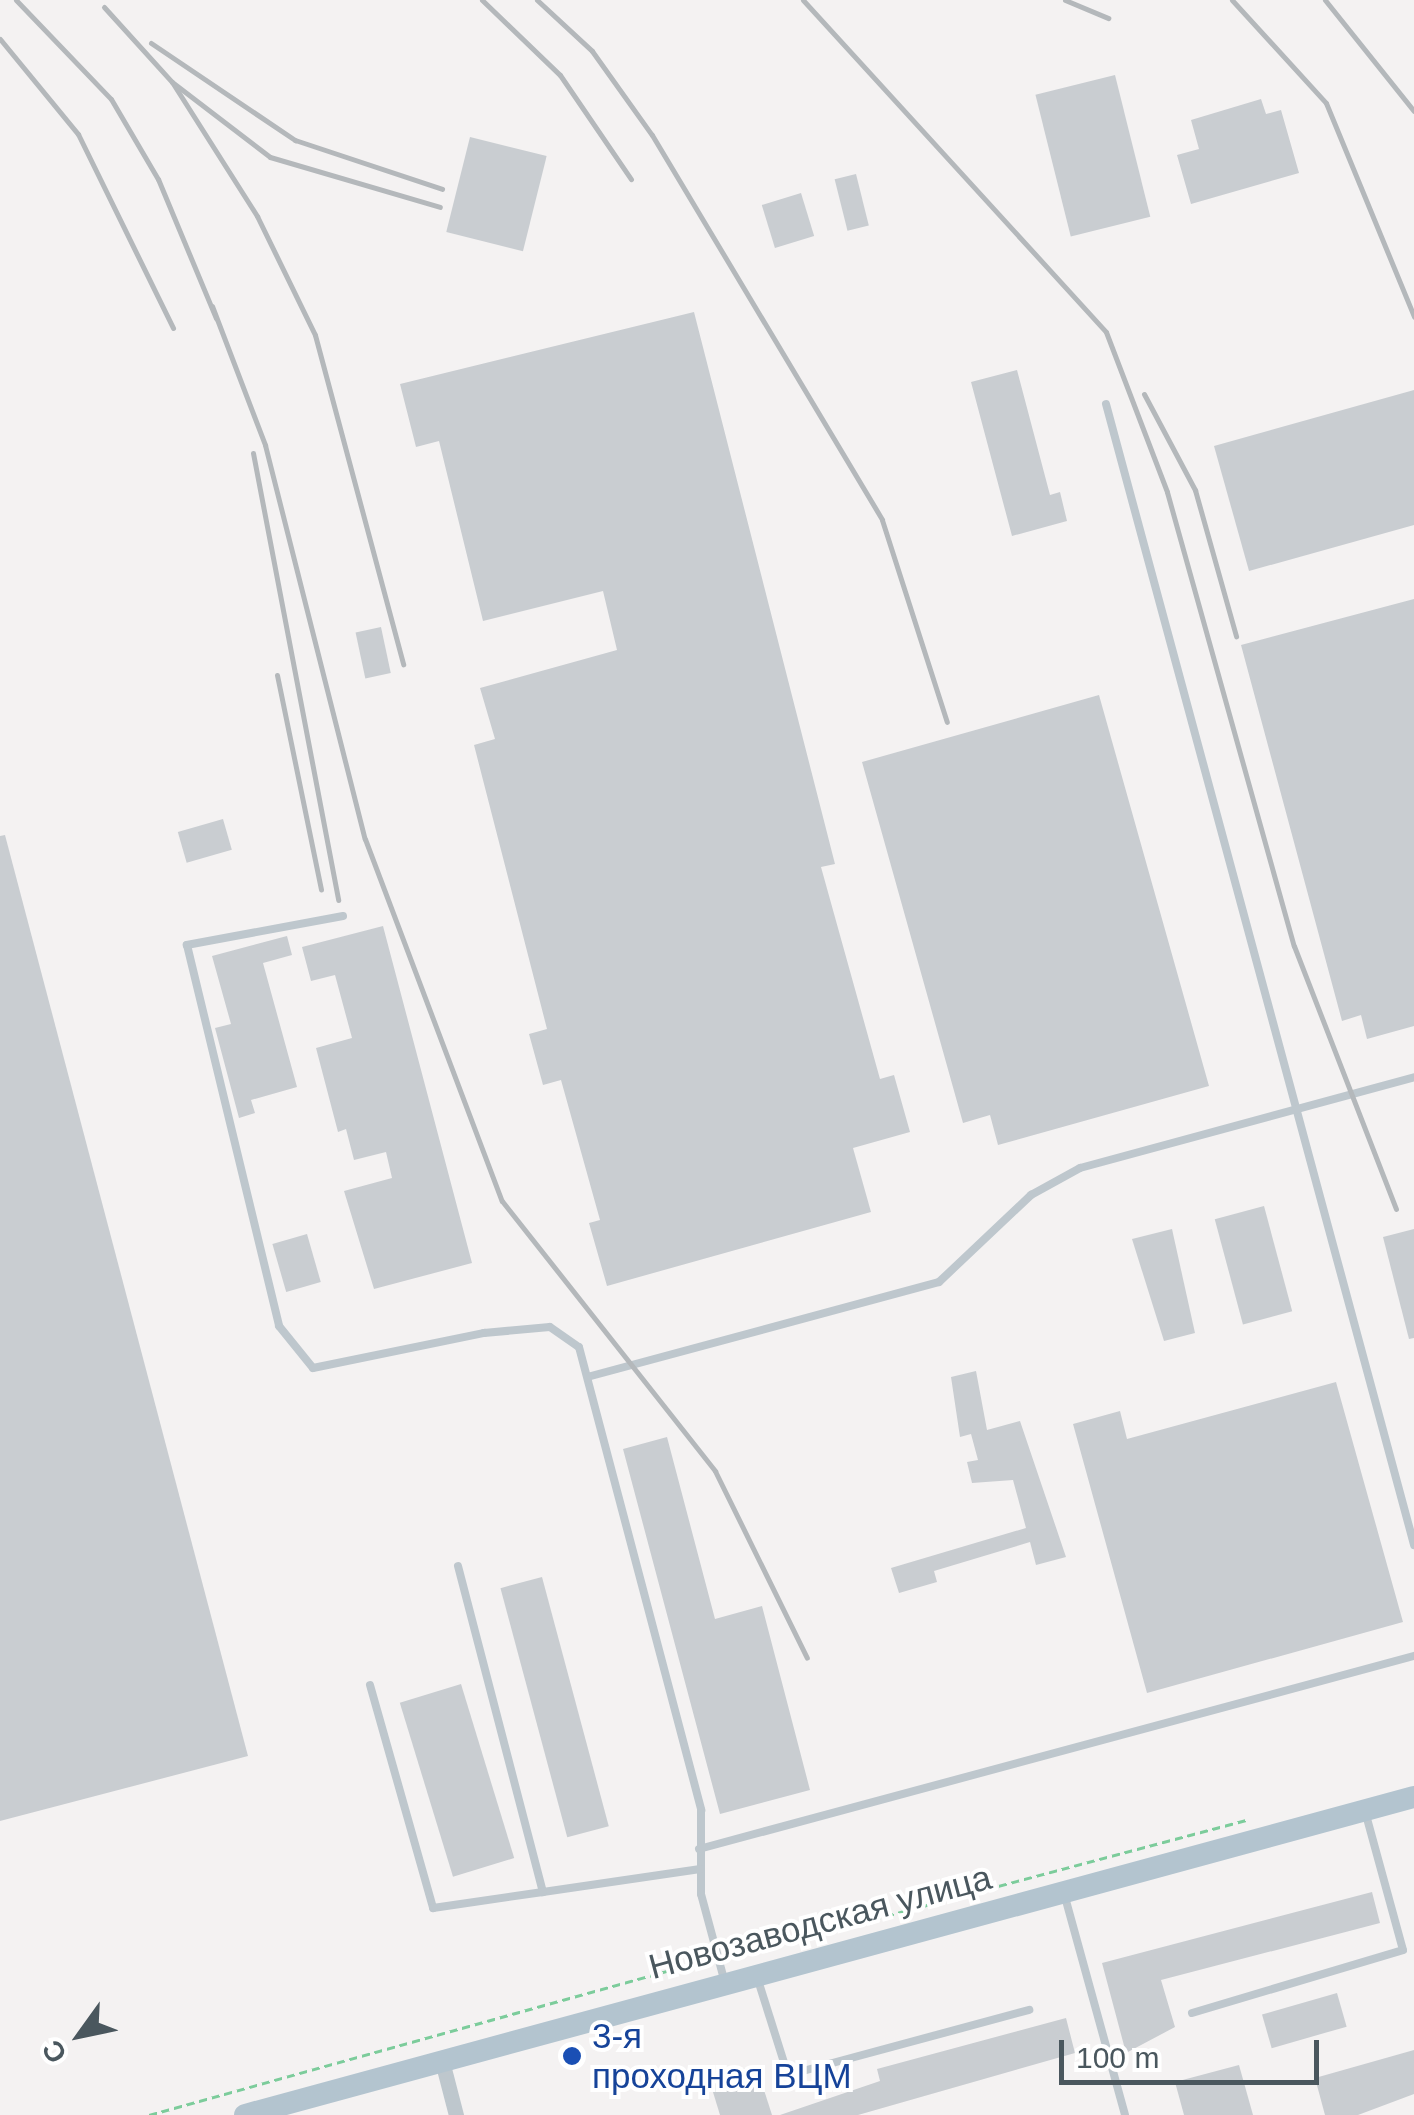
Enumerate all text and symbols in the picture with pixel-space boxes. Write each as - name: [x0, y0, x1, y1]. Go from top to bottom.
- street label: Новозаводская улица: [644, 1856, 996, 1988]
- north arrow: [30, 1985, 130, 2085]
- place label: 3-я проходная ВЦМ: [592, 2015, 852, 2097]
- scale bar: [1064, 2020, 1324, 2082]
- text: С: [36, 2035, 73, 2069]
- text: 100 m: [1076, 2041, 1159, 2074]
- marker: 3-я проходная ВЦМ: [561, 2045, 583, 2067]

